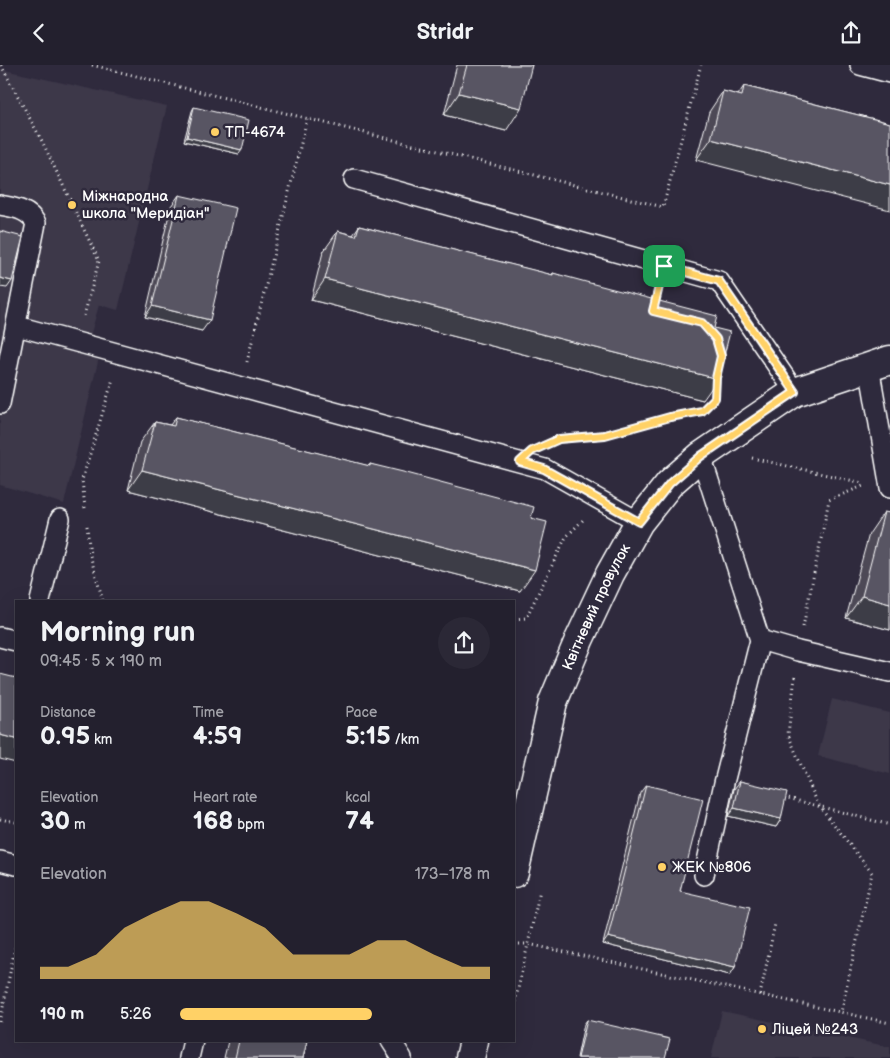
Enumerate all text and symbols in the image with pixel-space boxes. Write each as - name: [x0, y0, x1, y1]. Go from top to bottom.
- icon: back: [25, 19, 53, 47]
- text: Stridr: [417, 19, 473, 46]
- icon: share: [837, 19, 865, 47]
- place label: ТП-4674: [225, 123, 285, 142]
- marker: ТП-4674: [209, 126, 221, 138]
- place label: Міжнародна школа "Меридіан": [82, 187, 210, 223]
- marker: Міжнародна школа "Меридіан": [66, 199, 78, 211]
- pin: [643, 245, 685, 287]
- icon: arrive: [650, 252, 678, 280]
- street label: Квітневий провулок: [558, 540, 635, 673]
- text: Morning run: [40, 616, 195, 649]
- button: share: [438, 617, 490, 669]
- text: 09:45 · 5 × 190 m: [40, 652, 162, 671]
- text: Distance: [40, 704, 96, 721]
- text: Time: [193, 704, 224, 721]
- text: Pace: [345, 704, 377, 721]
- text: 0.95: [40, 721, 90, 752]
- text: 4:59: [193, 721, 242, 752]
- text: 5:15: [345, 721, 391, 752]
- text: km: [90, 731, 112, 748]
- text: /km: [391, 731, 419, 748]
- text: Elevation: [40, 789, 98, 806]
- text: Heart rate: [193, 789, 257, 806]
- text: kcal: [345, 789, 370, 806]
- text: 30: [40, 806, 70, 837]
- text: 168: [193, 806, 233, 837]
- text: 74: [345, 806, 374, 837]
- text: m: [70, 816, 86, 833]
- text: bpm: [233, 816, 265, 833]
- place label: ЖЕК №806: [672, 858, 751, 877]
- marker: ЖЕК №806: [656, 861, 668, 873]
- text: Elevation: [40, 865, 107, 884]
- text: 173–178 m: [415, 865, 490, 884]
- text: 190 m: [40, 1005, 84, 1024]
- text: 5:26: [120, 1005, 152, 1024]
- place label: Ліцей №243: [771, 1020, 858, 1039]
- marker: Ліцей №243: [756, 1023, 768, 1035]

